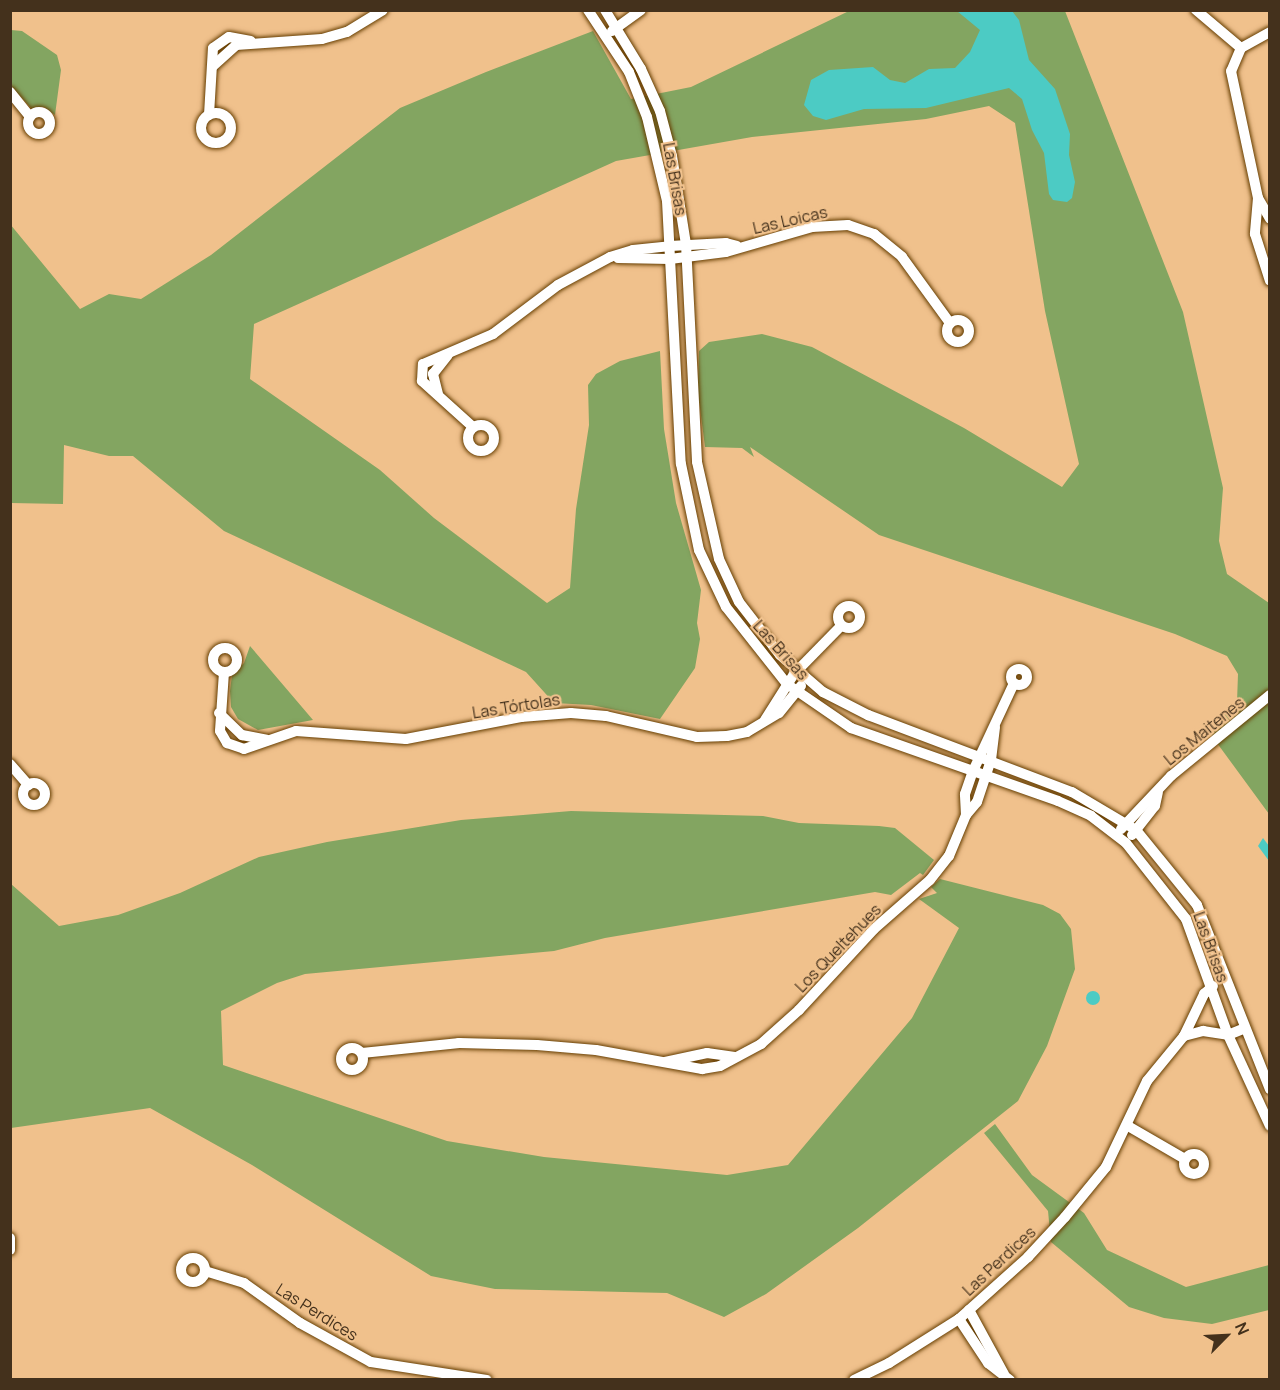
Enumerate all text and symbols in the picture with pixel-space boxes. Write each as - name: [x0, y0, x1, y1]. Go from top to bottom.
- street label: Las Brisas: [659, 141, 691, 217]
- street label: Las Loicas: [751, 202, 829, 238]
- street label: Las Brisas: [749, 616, 813, 684]
- street label: Las Tórtolas: [471, 690, 561, 722]
- street label: Los Maitenes: [1160, 693, 1248, 769]
- street label: Los Queltehues: [791, 900, 885, 996]
- street label: Las Brisas: [1189, 909, 1233, 985]
- street label: Las Perdices: [959, 1222, 1039, 1300]
- street label: Las Perdices: [273, 1279, 361, 1345]
- north arrow: [1196, 1306, 1256, 1366]
- text: N: [1230, 1319, 1255, 1338]

